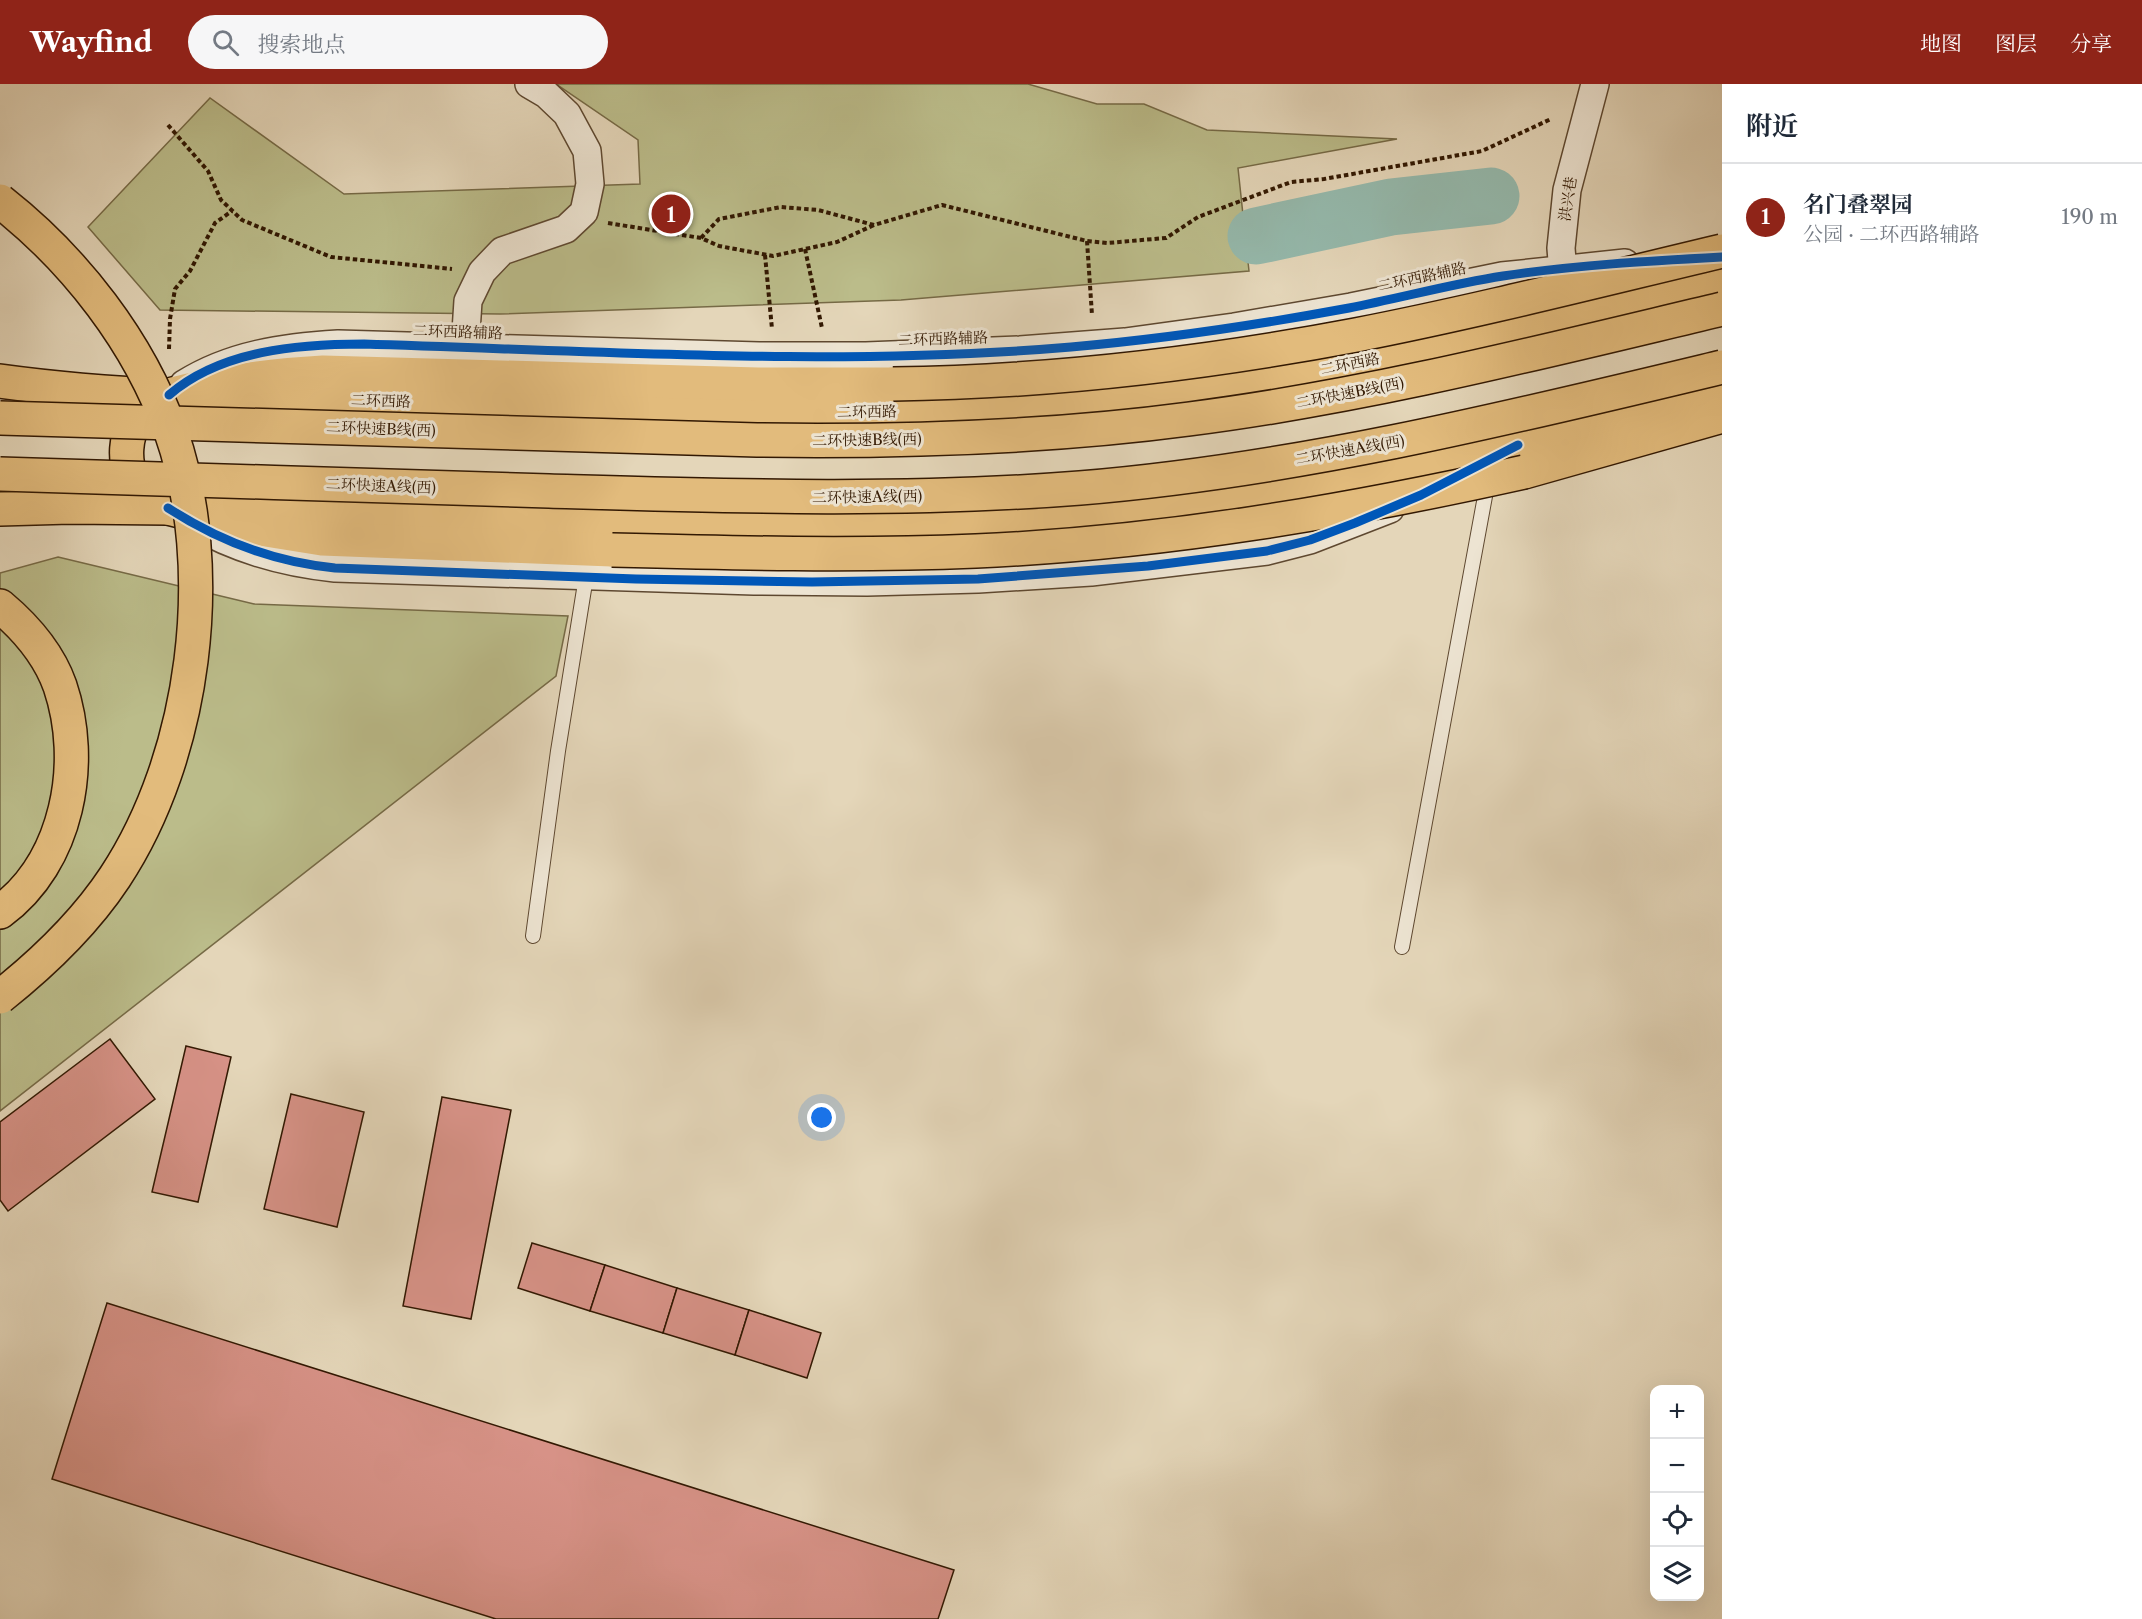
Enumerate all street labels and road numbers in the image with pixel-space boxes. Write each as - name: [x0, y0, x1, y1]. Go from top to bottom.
- street label: 洪兴巷: [1555, 175, 1580, 223]
- street label: 二环西路辅路: [1376, 258, 1468, 295]
- street label: 二环西路辅路: [413, 320, 503, 343]
- street label: 二环西路辅路: [898, 327, 988, 350]
- street label: 二环西路: [1319, 348, 1381, 379]
- street label: 二环快速B线(西): [1294, 373, 1406, 412]
- street label: 二环西路: [351, 390, 411, 411]
- street label: 二环西路: [837, 401, 897, 422]
- street label: 二环快速B线(西): [326, 417, 436, 440]
- street label: 二环快速B线(西): [812, 429, 922, 450]
- street label: 二环快速A线(西): [1294, 431, 1406, 468]
- street label: 二环快速A线(西): [326, 474, 436, 497]
- street label: 二环快速A线(西): [812, 486, 922, 507]

